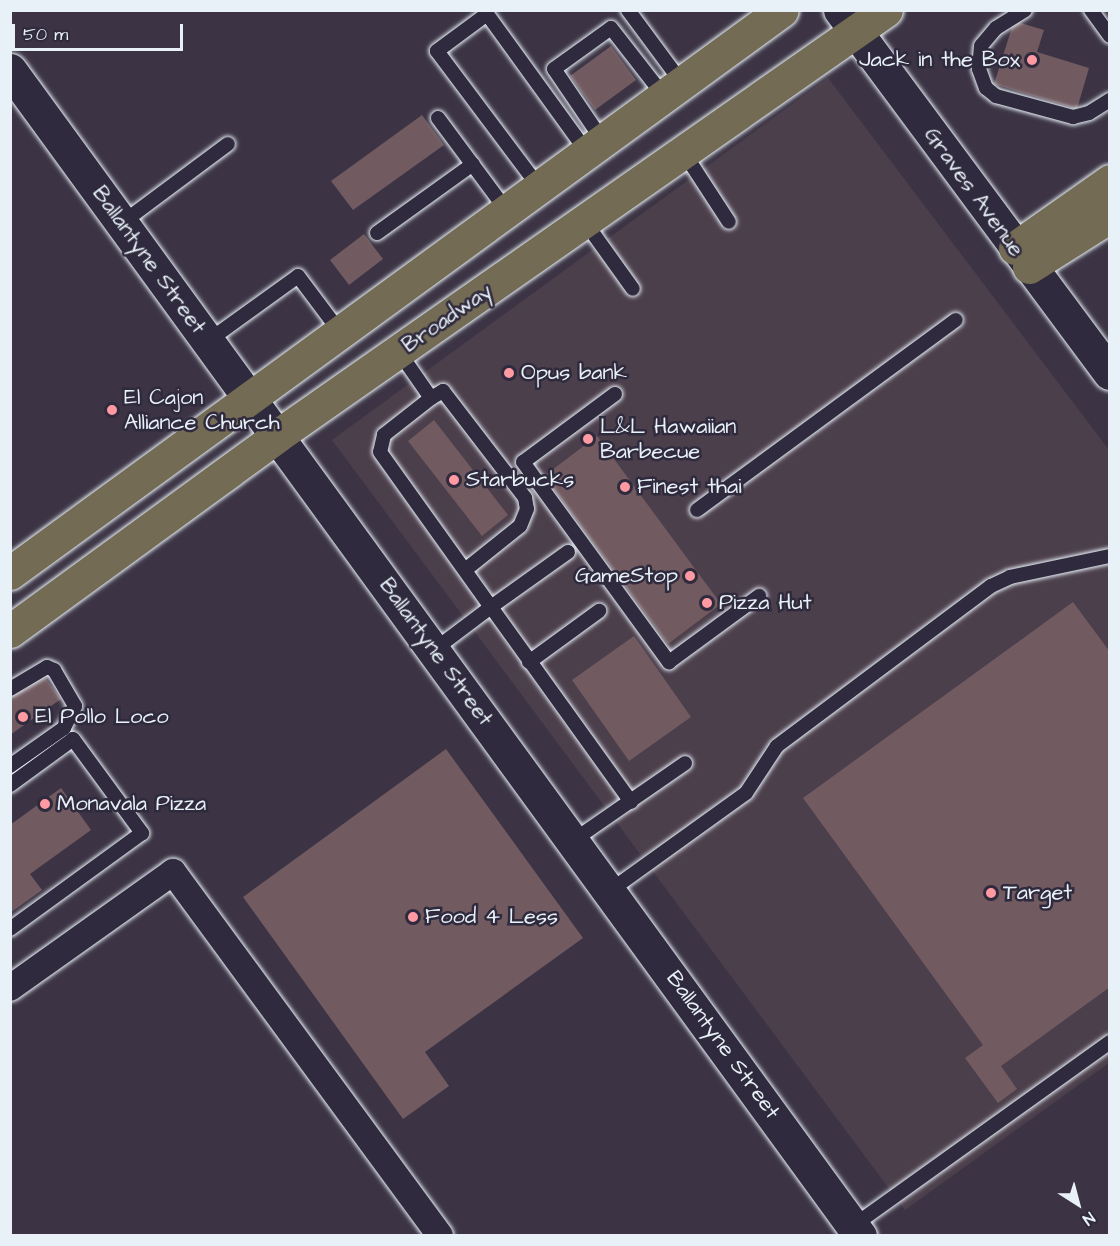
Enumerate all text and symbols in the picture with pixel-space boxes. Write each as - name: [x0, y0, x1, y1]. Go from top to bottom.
- scale bar: [15, 12, 186, 50]
- text: 50 m: [23, 22, 68, 47]
- place label: Jack in the Box: [859, 47, 1020, 73]
- marker: Jack in the Box: [1025, 53, 1039, 67]
- street label: Graves Avenue: [918, 122, 1030, 262]
- street label: Ballantyne Street: [86, 181, 212, 339]
- street label: Broadway: [397, 277, 497, 359]
- place label: Opus bank: [521, 360, 627, 386]
- marker: Opus bank: [502, 366, 516, 380]
- place label: El Cajon Alliance Church: [124, 384, 280, 436]
- marker: El Cajon Alliance Church: [105, 403, 119, 417]
- place label: L&L Hawaiian Barbecue: [600, 413, 736, 464]
- marker: L&L Hawaiian Barbecue: [581, 432, 595, 446]
- place label: Starbucks: [466, 467, 574, 493]
- marker: Starbucks: [447, 473, 461, 487]
- place label: Finest thai: [637, 474, 742, 500]
- marker: Finest thai: [618, 480, 632, 494]
- place label: GameStop: [575, 563, 678, 589]
- marker: GameStop: [683, 569, 697, 583]
- street label: Ballantyne Street: [373, 573, 499, 731]
- place label: Pizza Hut: [719, 590, 812, 616]
- marker: Pizza Hut: [700, 596, 714, 610]
- place label: El Pollo Loco: [35, 704, 169, 730]
- marker: El Pollo Loco: [16, 710, 30, 724]
- place label: Monavala Pizza: [57, 791, 206, 817]
- marker: Monavala Pizza: [38, 797, 52, 811]
- place label: Target: [1003, 880, 1072, 906]
- marker: Target: [984, 886, 998, 900]
- place label: Food 4 Less: [425, 904, 558, 930]
- marker: Food 4 Less: [406, 910, 420, 924]
- street label: Ballantyne Street: [660, 966, 786, 1124]
- north arrow: [1048, 1174, 1108, 1234]
- text: N: [1078, 1207, 1099, 1230]

